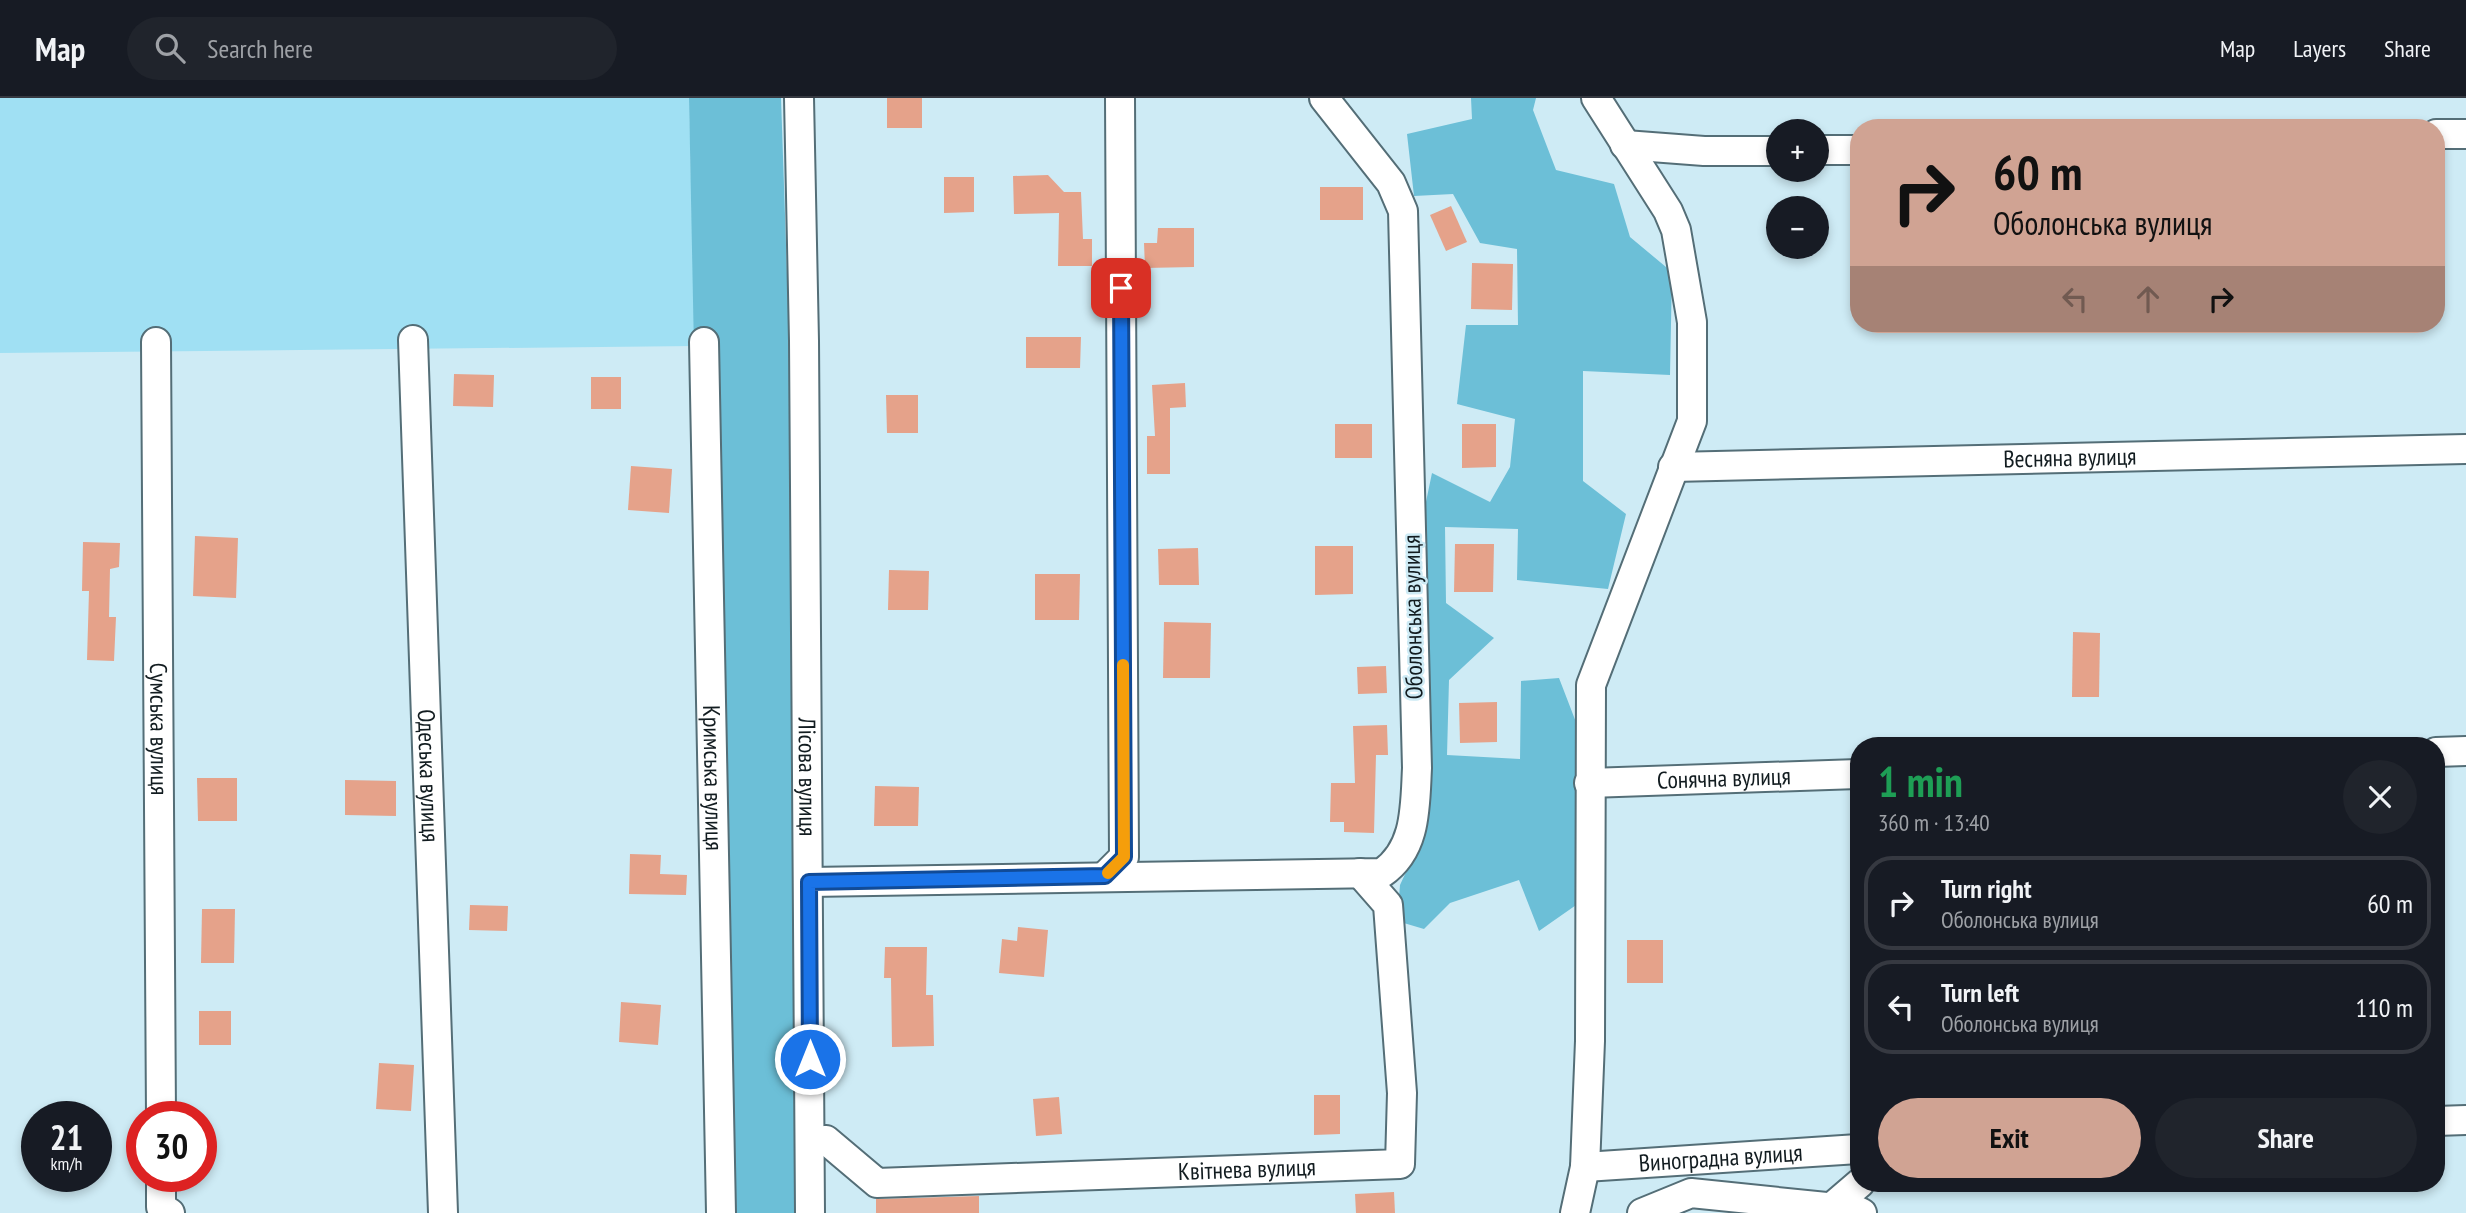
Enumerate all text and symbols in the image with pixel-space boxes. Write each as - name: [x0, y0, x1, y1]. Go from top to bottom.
- search box: [127, 17, 617, 80]
- text: Map: [35, 27, 85, 70]
- icon: search: [151, 29, 189, 67]
- text: Search here: [207, 32, 313, 65]
- text: Map: [2220, 33, 2255, 64]
- text: Layers: [2293, 33, 2346, 64]
- text: Share: [2384, 33, 2431, 64]
- map controls: [1766, 119, 1829, 259]
- button: +: [1766, 119, 1829, 182]
- text: 60 m: [1993, 140, 2082, 204]
- icon: right: [1878, 147, 1969, 238]
- button: −: [1766, 196, 1829, 259]
- text: Оболонська вулиця: [1993, 202, 2213, 244]
- pin: [1091, 258, 1151, 318]
- icon: arrive: [1102, 269, 1140, 307]
- icon: left: [2056, 280, 2094, 318]
- icon: ahead: [2129, 280, 2167, 318]
- icon: right: [2202, 280, 2240, 318]
- street label: Весняна вулиця: [2003, 440, 2137, 474]
- street label: Оболонська вулиця: [1396, 534, 1429, 700]
- street label: Сумська вулиця: [143, 663, 175, 795]
- street label: Кримська вулиця: [696, 705, 730, 851]
- street label: Одеська вулиця: [411, 709, 446, 843]
- street label: Лісова вулиця: [792, 716, 823, 836]
- text: 1 min: [1878, 754, 1963, 809]
- street label: Сонячна вулиця: [1657, 760, 1791, 796]
- button: close: [2343, 760, 2417, 834]
- text: 360 m · 13:40: [1878, 808, 1990, 837]
- text: Turn right: [1941, 872, 2032, 905]
- icon: right: [1882, 884, 1920, 922]
- text: 60 m: [2367, 887, 2413, 920]
- text: Оболонська вулиця: [1941, 905, 2099, 934]
- text: Turn left: [1941, 976, 2019, 1009]
- icon: left: [1882, 988, 1920, 1026]
- text: 110 m: [2355, 991, 2413, 1024]
- text: Оболонська вулиця: [1941, 1009, 2099, 1038]
- position arrow: [773, 1022, 847, 1096]
- button: Exit: [1878, 1098, 2141, 1178]
- button: Share: [2155, 1098, 2417, 1178]
- speed limit sign: 30: [126, 1101, 217, 1192]
- text: 21: [50, 1114, 83, 1160]
- street label: Виноградна вулиця: [1638, 1137, 1804, 1178]
- street label: Квітнева вулиця: [1177, 1151, 1316, 1187]
- text: km/h: [51, 1152, 82, 1175]

